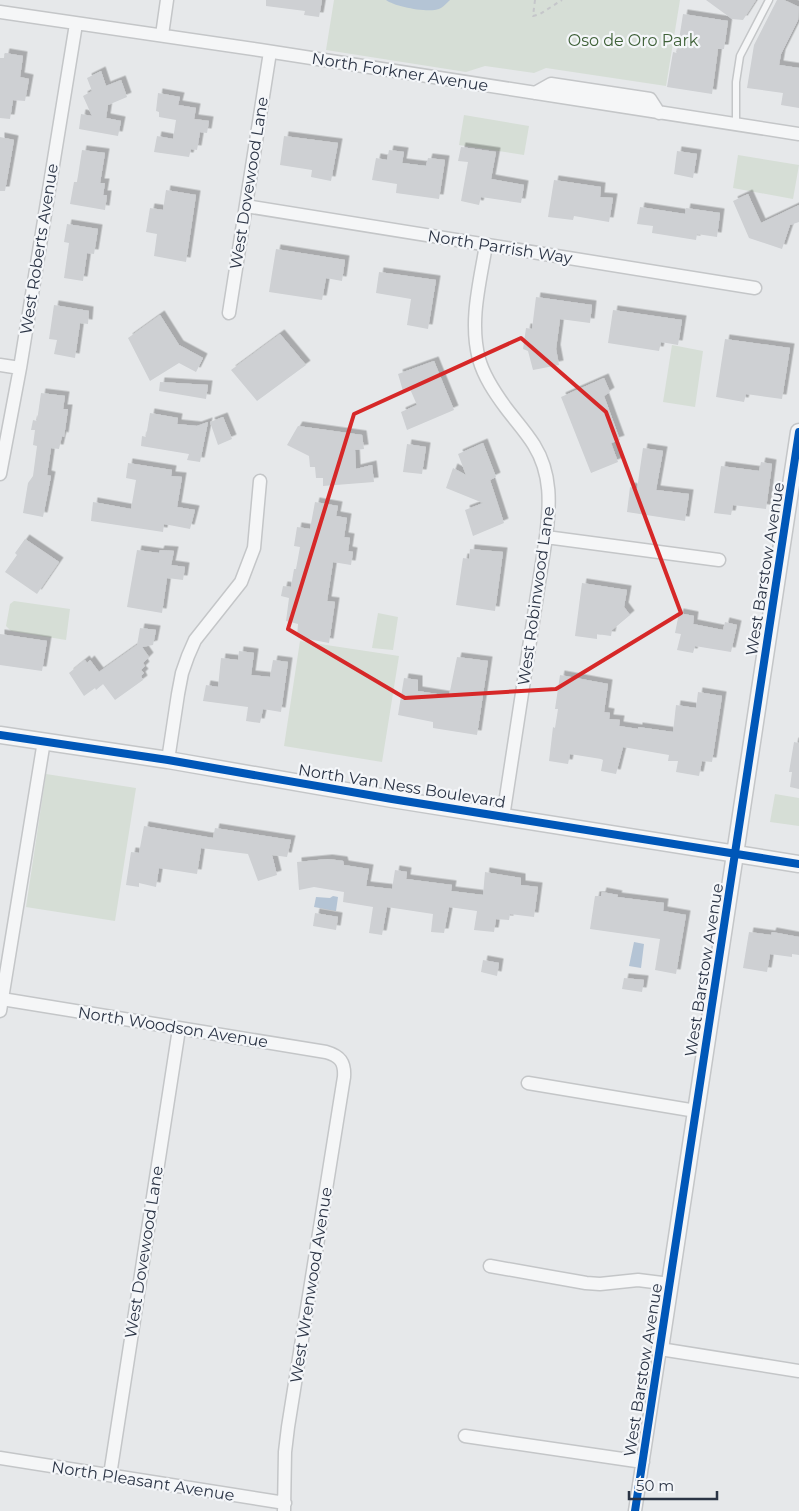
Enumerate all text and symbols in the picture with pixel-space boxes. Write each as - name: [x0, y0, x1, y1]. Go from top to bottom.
- park label: Oso de Oro Park: [568, 31, 699, 50]
- street label: North Forkner Avenue: [310, 49, 490, 95]
- street label: West Dovewood Lane: [226, 95, 272, 271]
- street label: West Roberts Avenue: [16, 162, 62, 336]
- street label: North Parrish Way: [426, 226, 574, 268]
- street label: West Barstow Avenue: [742, 481, 788, 657]
- street label: West Robinwood Lane: [514, 505, 558, 687]
- street label: North Van Ness Boulevard: [297, 760, 507, 812]
- street label: West Barstow Avenue: [681, 882, 727, 1058]
- street label: North Woodson Avenue: [77, 1003, 269, 1051]
- street label: West Dovewood Lane: [121, 1164, 167, 1340]
- street label: West Wrenwood Avenue: [286, 1186, 336, 1384]
- street label: West Barstow Avenue: [620, 1282, 666, 1458]
- street label: North Pleasant Avenue: [50, 1457, 236, 1505]
- scale bar: [629, 1468, 716, 1500]
- text: 50 m: [636, 1476, 674, 1495]

